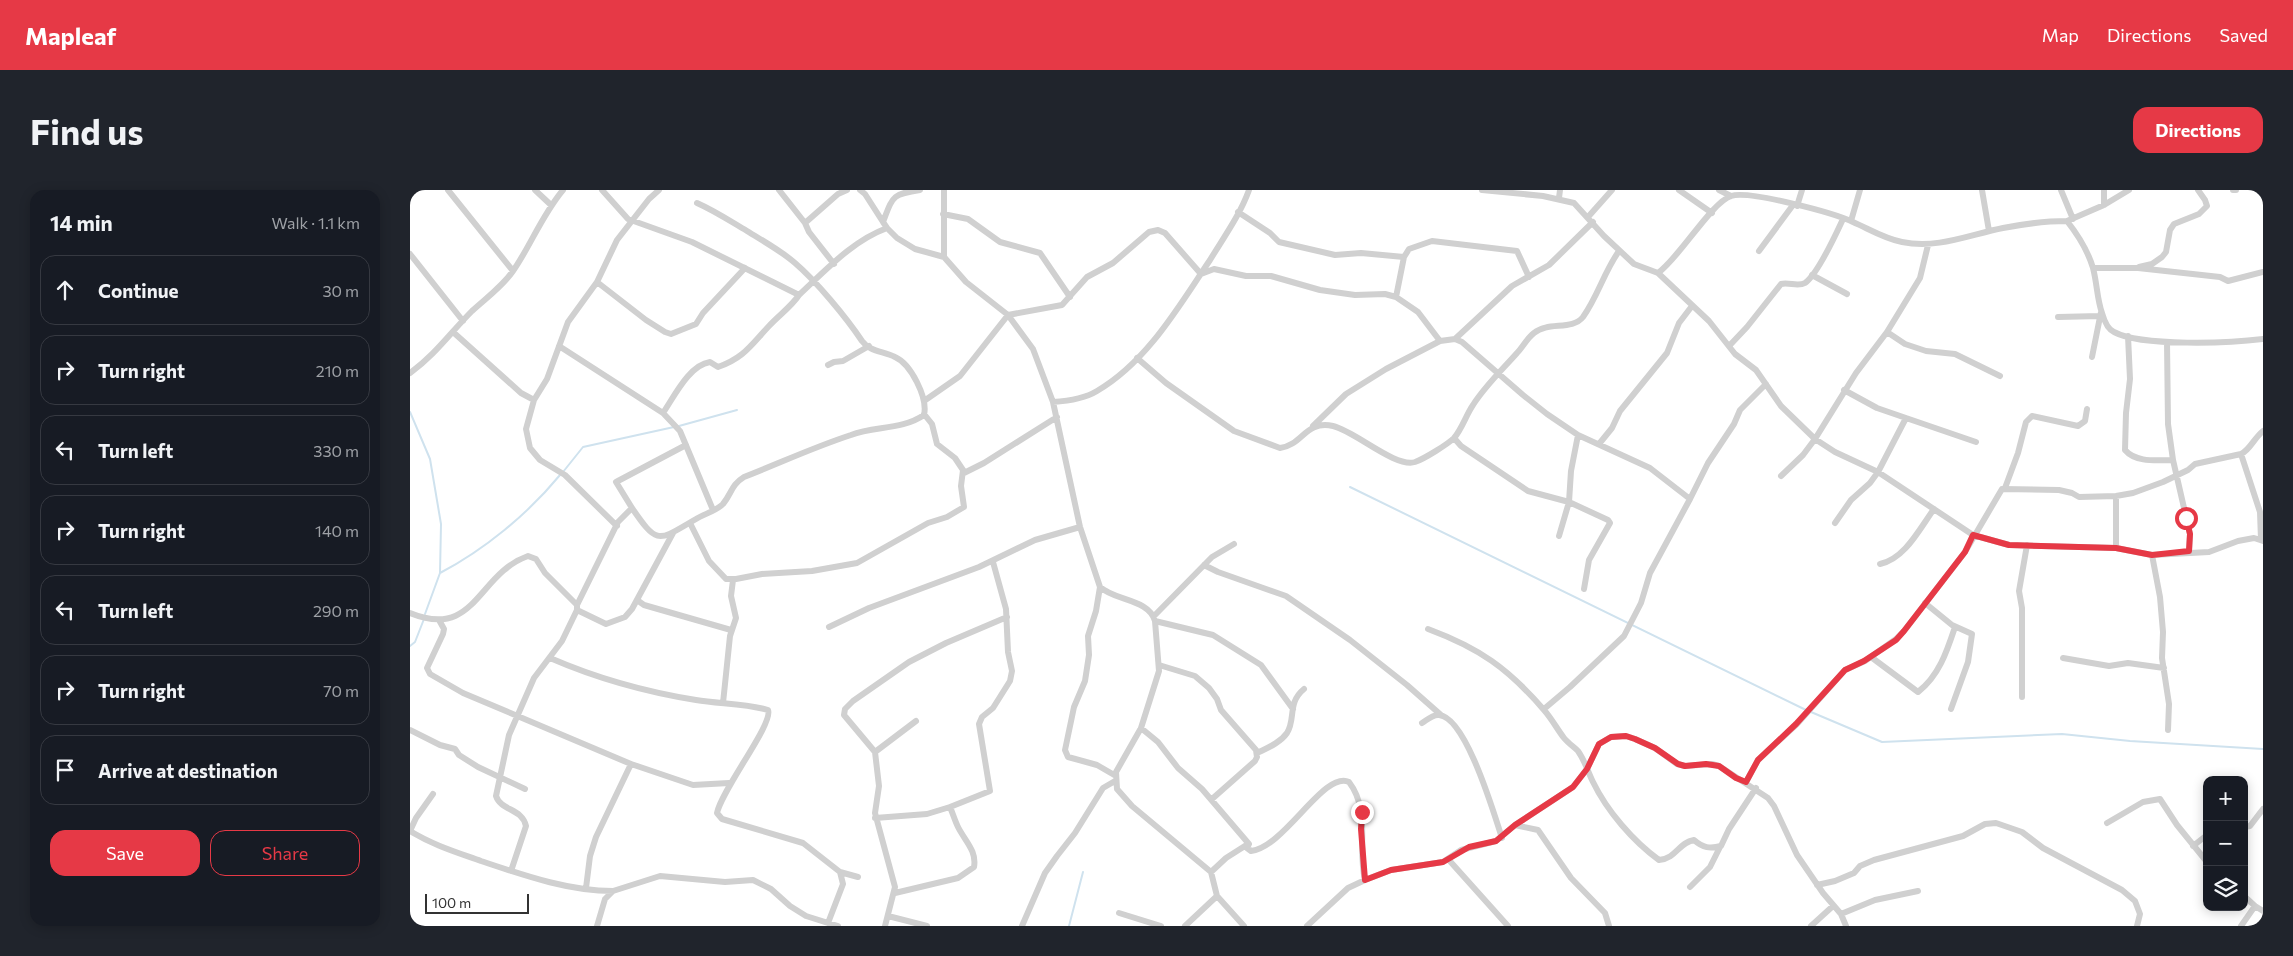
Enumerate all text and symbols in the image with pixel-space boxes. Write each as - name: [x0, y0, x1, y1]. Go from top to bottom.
- text: Mapleaf: [25, 21, 116, 50]
- text: Map: [2042, 24, 2079, 46]
- text: Directions: [2107, 24, 2191, 46]
- text: Saved: [2219, 24, 2268, 46]
- button: Directions: [2133, 107, 2263, 153]
- text: Find us: [30, 109, 144, 152]
- text: 14 min: [50, 210, 113, 235]
- text: Walk · 1.1 km: [272, 213, 360, 232]
- icon: ahead: [51, 276, 79, 304]
- text: Continue: [98, 279, 178, 302]
- text: 30 m: [322, 281, 359, 300]
- icon: right: [51, 356, 79, 384]
- text: Turn right: [98, 359, 185, 382]
- text: 210 m: [316, 361, 359, 380]
- icon: left: [51, 436, 79, 464]
- text: Turn left: [98, 439, 173, 462]
- text: 330 m: [313, 441, 359, 460]
- route start: [2175, 507, 2198, 530]
- icon: right: [51, 516, 79, 544]
- text: Turn right: [98, 519, 185, 542]
- text: 140 m: [315, 521, 359, 540]
- icon: left: [51, 596, 79, 624]
- text: Turn left: [98, 599, 173, 622]
- text: 290 m: [313, 601, 359, 620]
- icon: right: [51, 676, 79, 704]
- text: Turn right: [98, 679, 185, 702]
- text: 70 m: [323, 681, 359, 700]
- icon: arrive: [51, 756, 79, 784]
- text: Arrive at destination: [98, 759, 278, 782]
- map controls: [2203, 776, 2248, 911]
- button: +: [2203, 776, 2248, 821]
- route end: [1351, 801, 1374, 824]
- button: −: [2203, 821, 2248, 866]
- button: Save: [50, 830, 200, 876]
- button: Share: [210, 830, 360, 876]
- button: layers: [2203, 866, 2248, 911]
- scale bar: [425, 891, 529, 914]
- text: 100 m: [432, 894, 471, 911]

